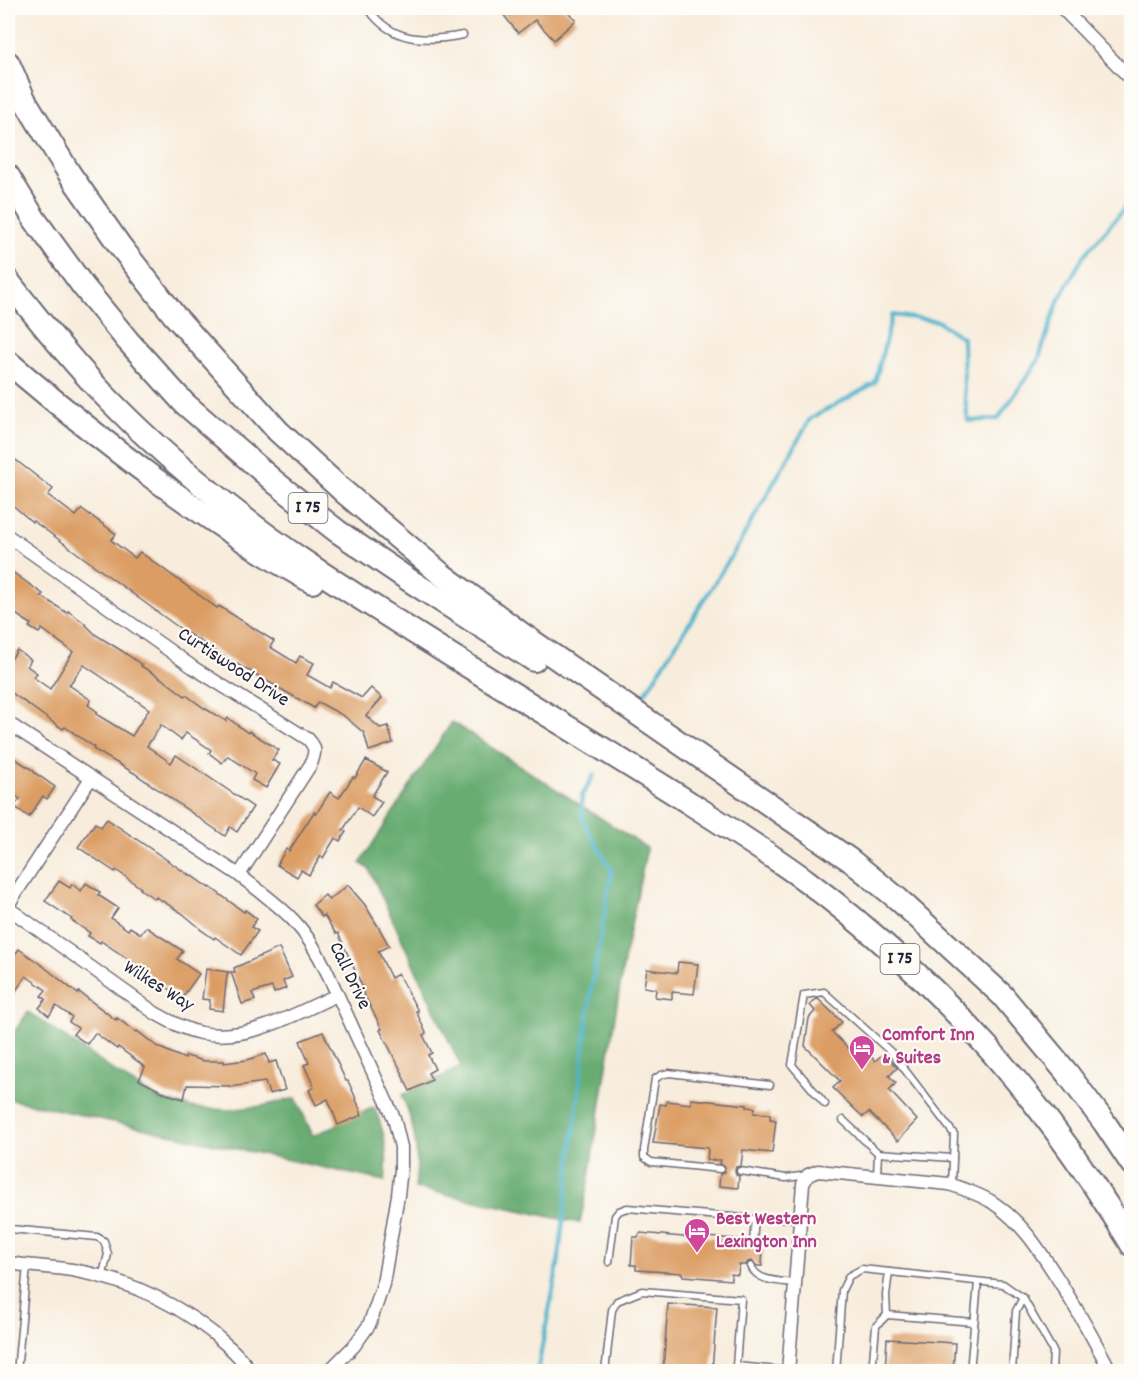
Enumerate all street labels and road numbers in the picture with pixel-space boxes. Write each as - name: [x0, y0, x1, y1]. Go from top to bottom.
- road number: I 75: [288, 493, 328, 523]
- street label: Curtiswood Drive: [171, 621, 295, 715]
- street label: Call Drive: [321, 938, 377, 1015]
- road number: I 75: [880, 944, 920, 974]
- street label: Wilkes Way: [117, 954, 200, 1020]

